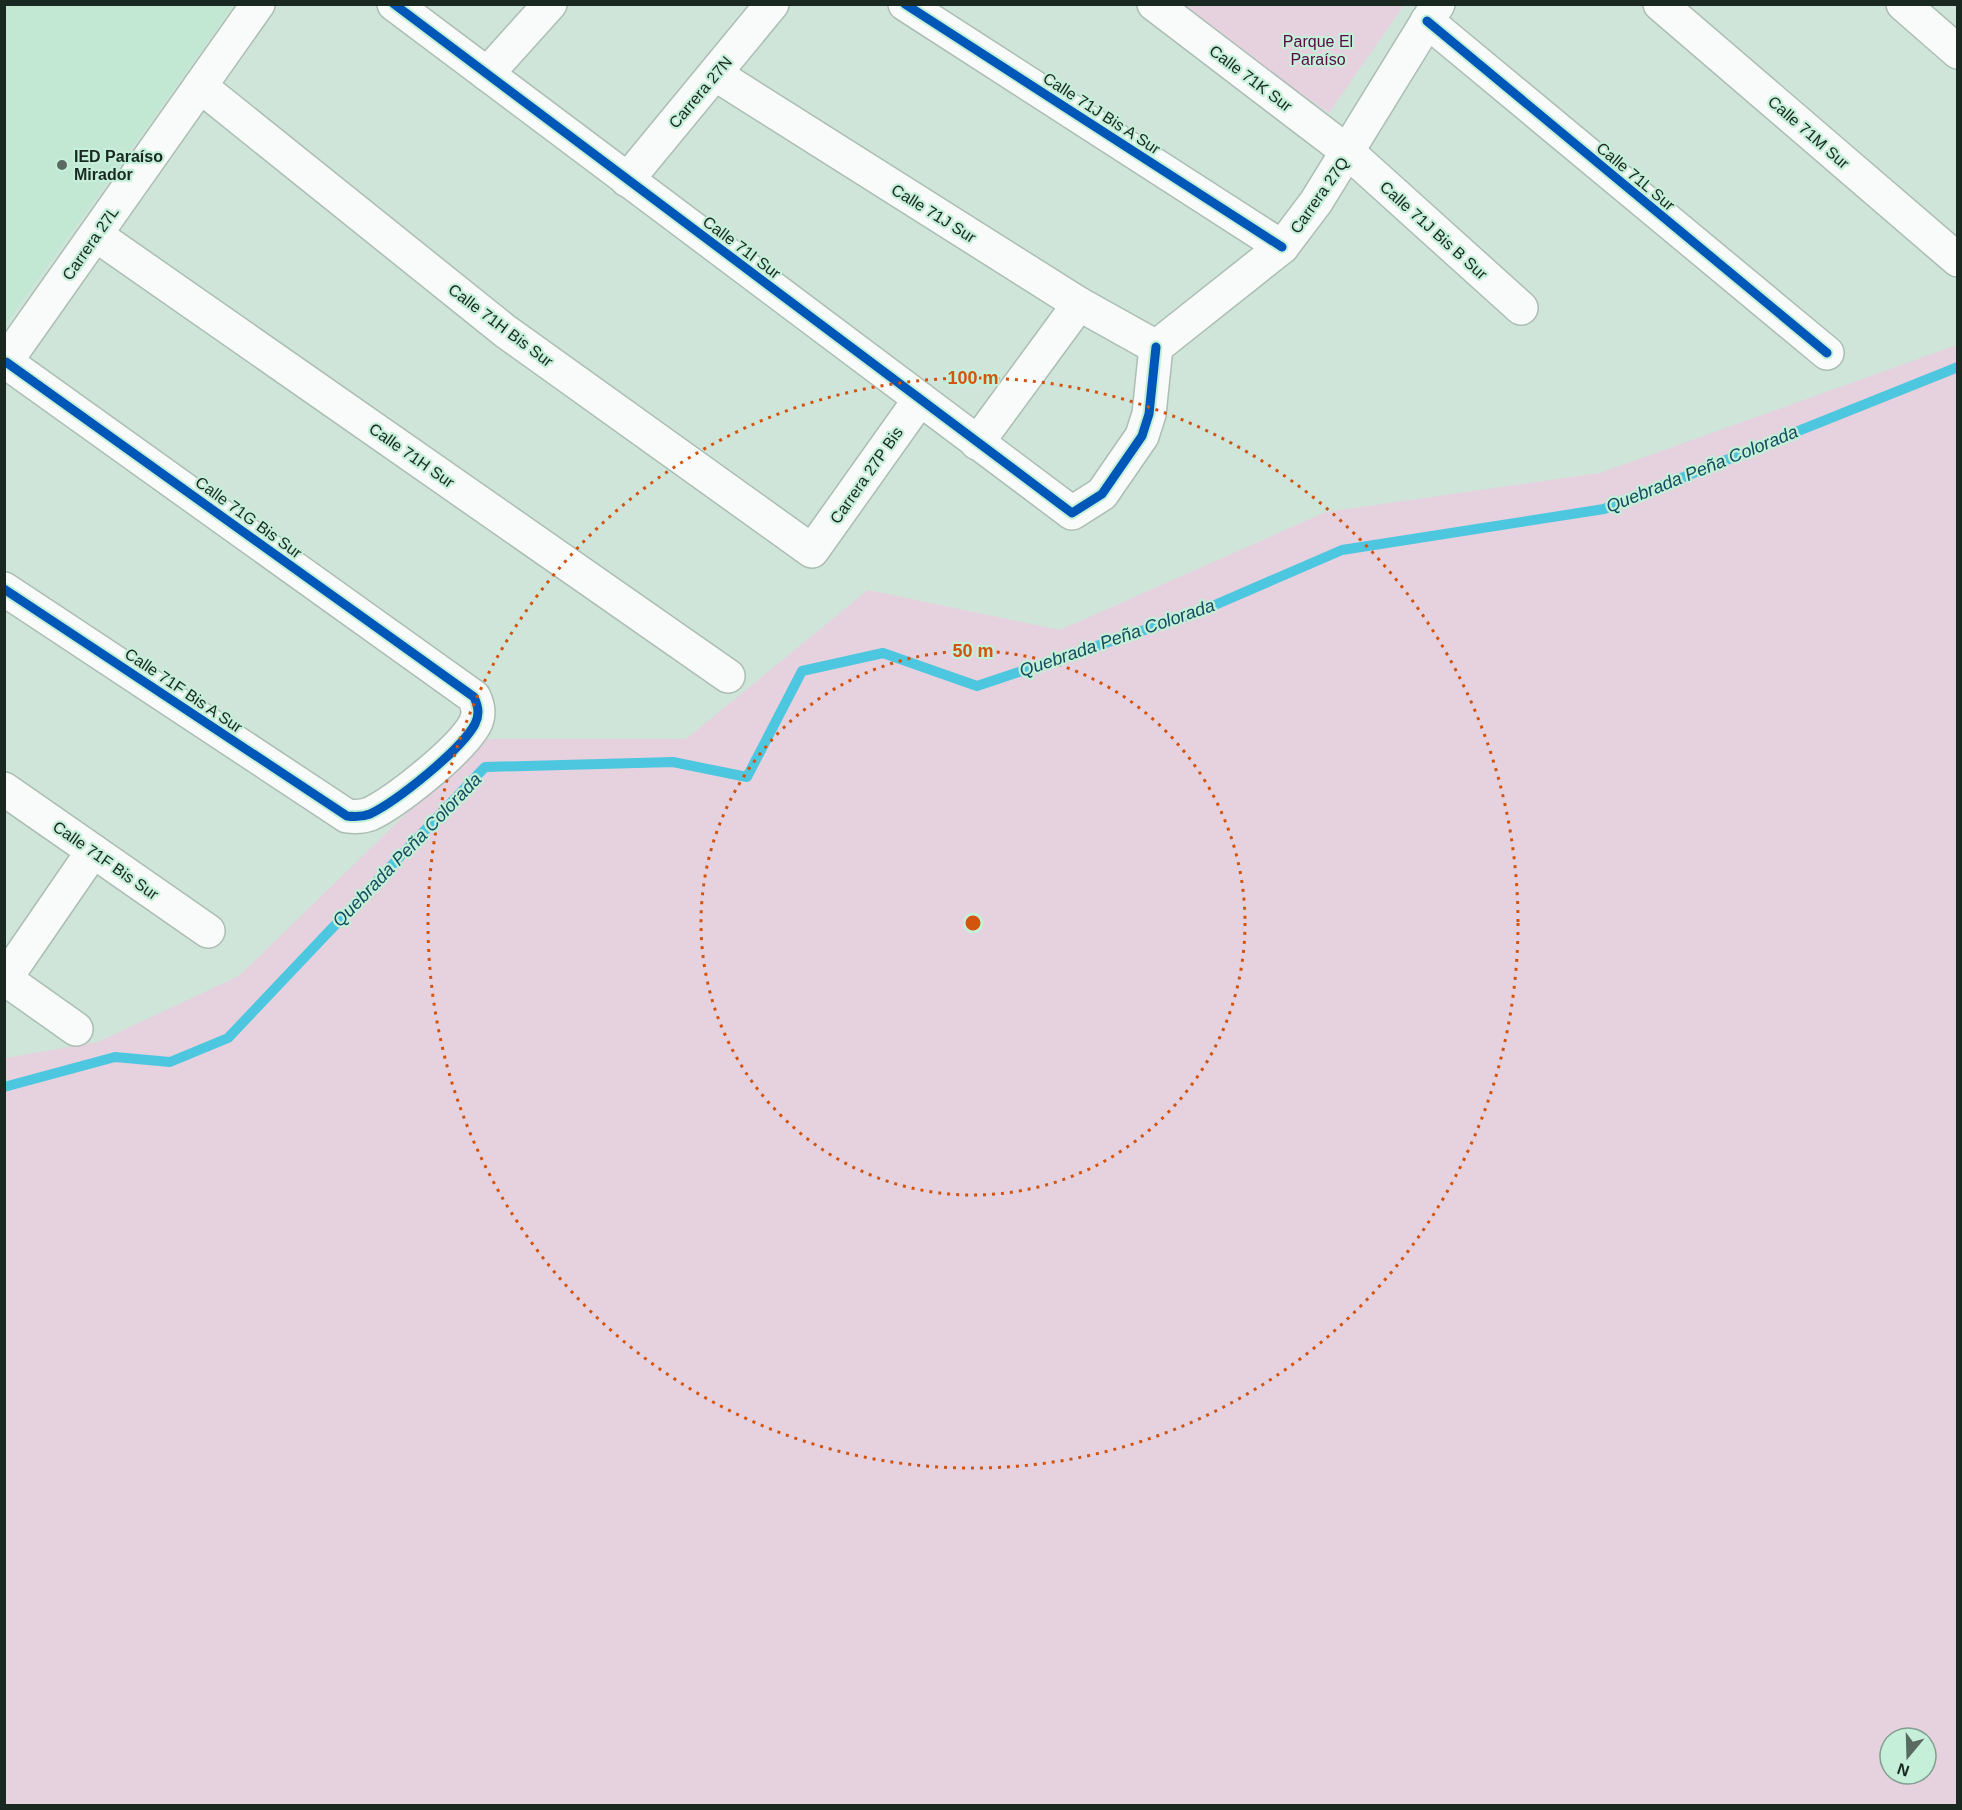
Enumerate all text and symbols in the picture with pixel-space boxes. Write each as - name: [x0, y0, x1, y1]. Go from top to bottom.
- park label: Parque El Paraíso: [1283, 33, 1353, 68]
- street label: Calle 71K Sur: [1206, 42, 1296, 115]
- street label: Carrera 27N: [666, 53, 735, 132]
- street label: Calle 71J Bis A Sur: [1040, 69, 1164, 158]
- street label: Calle 71M Sur: [1765, 93, 1853, 172]
- street label: Calle 71L Sur: [1593, 139, 1679, 214]
- place label: IED Paraíso Mirador: [74, 148, 163, 183]
- street label: Carrera 27Q: [1287, 154, 1352, 237]
- marker: IED Paraíso Mirador: [55, 158, 69, 172]
- street label: Calle 71J Bis B Sur: [1377, 178, 1491, 283]
- street label: Calle 71J Sur: [889, 181, 980, 246]
- street label: Carrera 27L: [59, 203, 122, 283]
- street label: Calle 71I Sur: [700, 213, 784, 282]
- street label: Calle 71H Bis Sur: [445, 281, 557, 371]
- text: 100 m: [947, 368, 999, 388]
- street label: Calle 71H Sur: [366, 420, 458, 491]
- water label: Quebrada Peña Colorada: [1603, 421, 1801, 517]
- street label: Carrera 27P Bis: [827, 424, 906, 527]
- street label: Calle 71G Bis Sur: [192, 473, 306, 562]
- water label: Quebrada Peña Colorada: [1017, 595, 1217, 681]
- text: 50 m: [952, 641, 994, 661]
- street label: Calle 71F Bis A Sur: [122, 645, 246, 736]
- water label: Quebrada Peña Colorada: [329, 769, 485, 931]
- street label: Calle 71F Bis Sur: [50, 818, 162, 903]
- centre of rings: [963, 913, 983, 933]
- north arrow: [1878, 1726, 1938, 1786]
- text: N: [1895, 1760, 1912, 1780]

